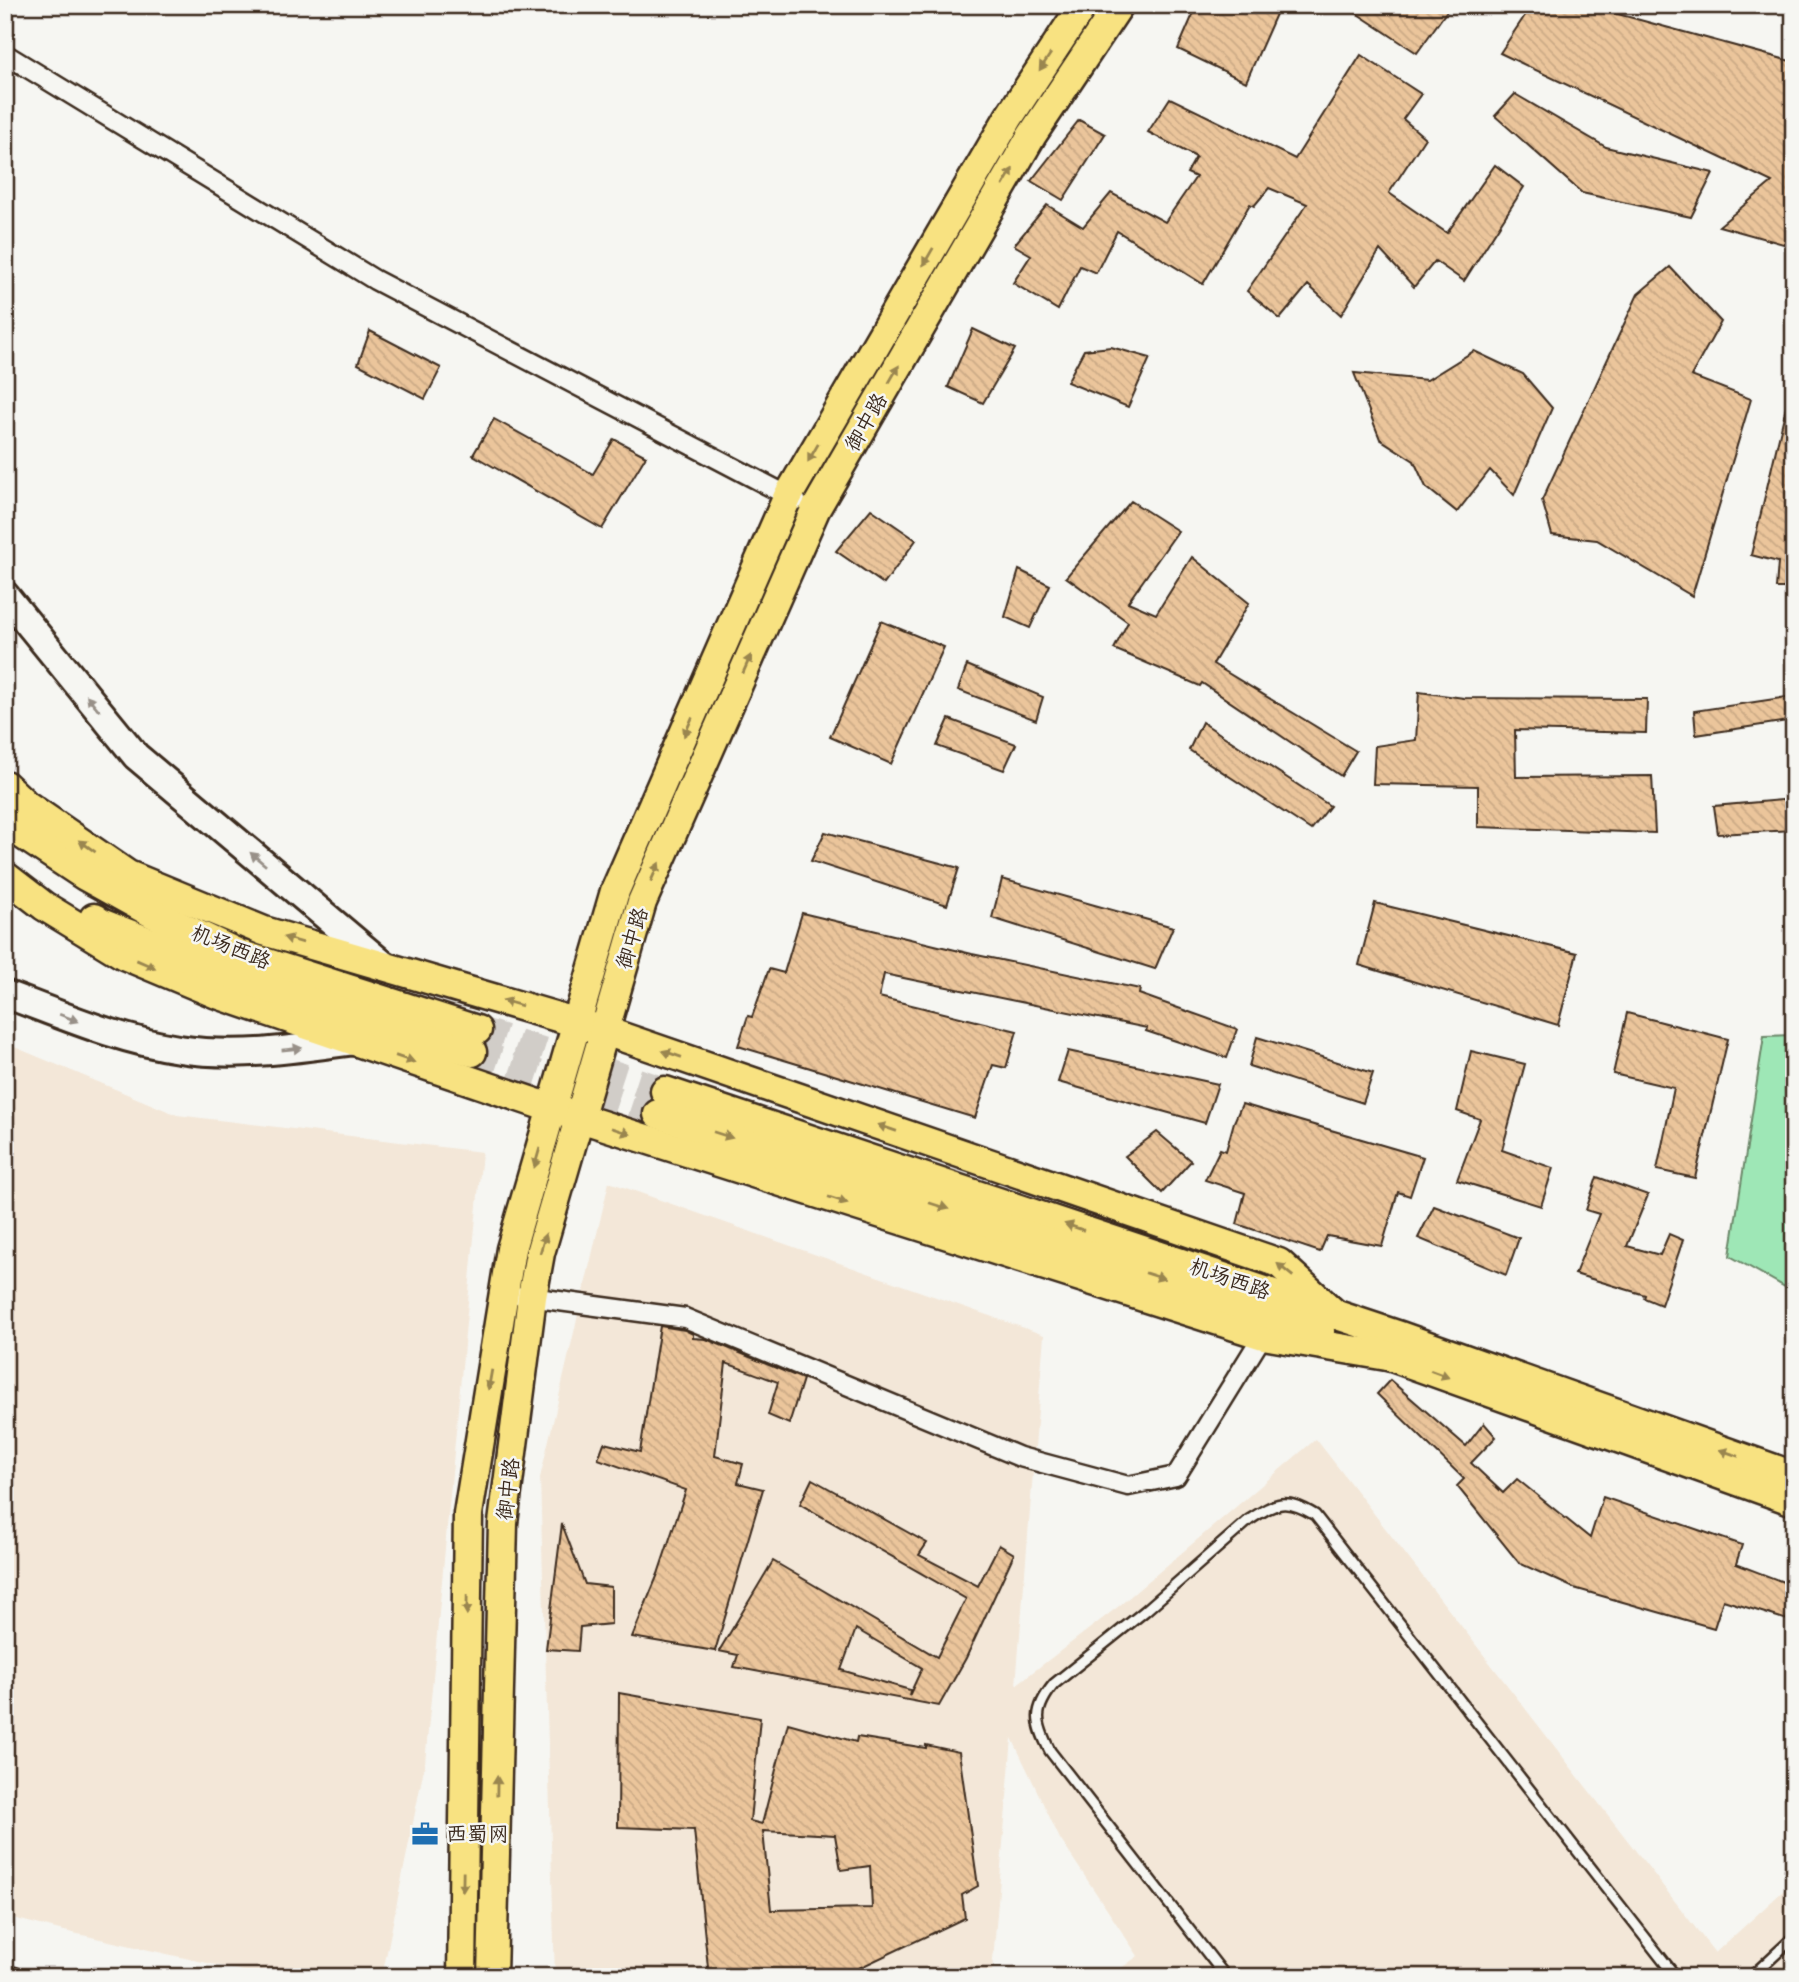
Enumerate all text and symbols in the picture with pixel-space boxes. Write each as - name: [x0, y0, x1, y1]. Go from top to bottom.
- one-way arrow: [1039, 52, 1052, 72]
- one-way arrow: [1001, 168, 1014, 187]
- one-way arrow: [922, 247, 934, 266]
- one-way arrow: [888, 365, 900, 384]
- street label: 御中路: [838, 388, 894, 456]
- one-way arrow: [807, 444, 819, 463]
- one-way arrow: [741, 654, 753, 674]
- one-way arrow: [86, 695, 101, 712]
- one-way arrow: [682, 716, 693, 737]
- one-way arrow: [78, 839, 96, 853]
- one-way arrow: [249, 851, 267, 867]
- one-way arrow: [650, 862, 661, 883]
- street label: 御中路: [609, 904, 655, 972]
- street label: 机场西路: [187, 918, 275, 976]
- one-way arrow: [282, 934, 303, 944]
- one-way arrow: [135, 959, 156, 970]
- one-way arrow: [501, 997, 522, 1007]
- one-way arrow: [59, 1013, 80, 1024]
- one-way arrow: [281, 1044, 303, 1055]
- one-way arrow: [661, 1048, 682, 1059]
- one-way arrow: [395, 1054, 416, 1065]
- one-way arrow: [876, 1122, 897, 1133]
- one-way arrow: [611, 1126, 632, 1137]
- one-way arrow: [712, 1130, 733, 1141]
- one-way arrow: [532, 1148, 542, 1169]
- one-way arrow: [827, 1195, 848, 1205]
- one-way arrow: [929, 1201, 950, 1211]
- one-way arrow: [1064, 1221, 1085, 1232]
- one-way arrow: [539, 1232, 549, 1253]
- street label: 机场西路: [1186, 1252, 1274, 1306]
- one-way arrow: [1276, 1262, 1294, 1277]
- one-way arrow: [1145, 1271, 1166, 1282]
- one-way arrow: [484, 1369, 495, 1391]
- one-way arrow: [1429, 1369, 1450, 1380]
- one-way arrow: [1719, 1447, 1740, 1458]
- street label: 御中路: [490, 1456, 526, 1522]
- one-way arrow: [461, 1595, 472, 1617]
- one-way arrow: [491, 1775, 502, 1797]
- office icon: 西蜀网: [410, 1819, 440, 1849]
- place label: 西蜀网: [446, 1820, 509, 1848]
- one-way arrow: [457, 1871, 469, 1893]

